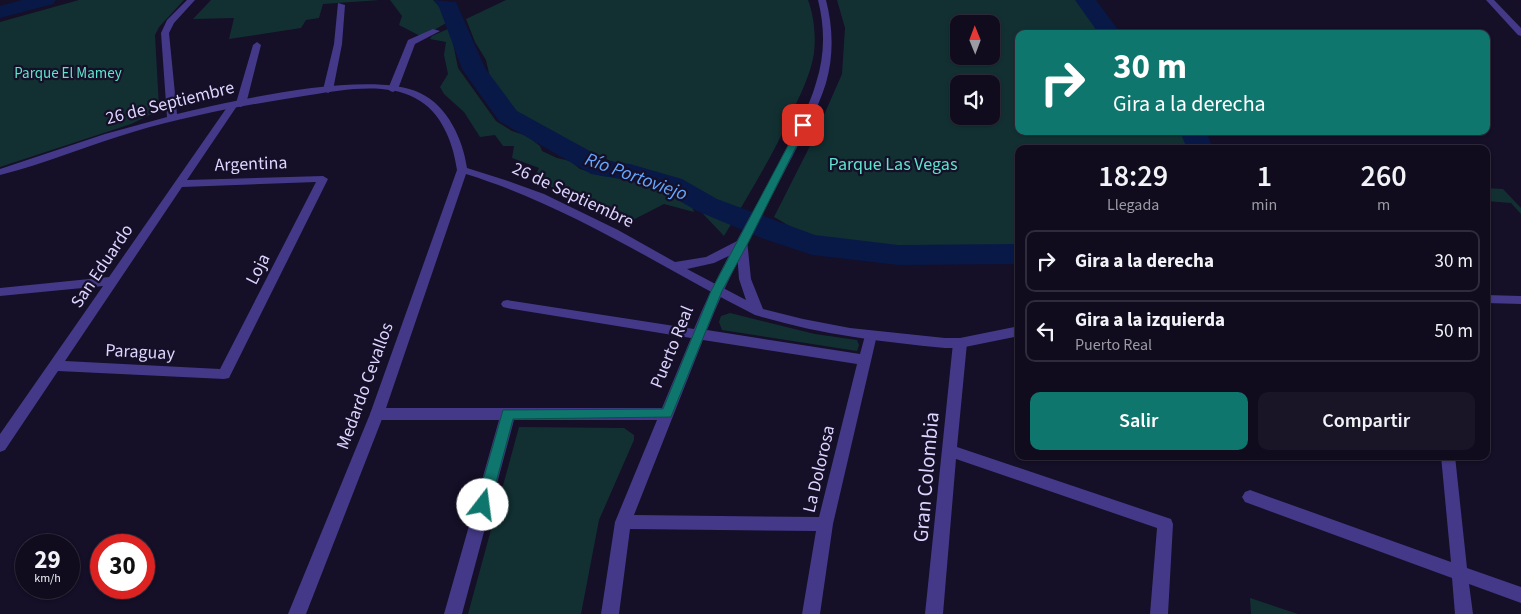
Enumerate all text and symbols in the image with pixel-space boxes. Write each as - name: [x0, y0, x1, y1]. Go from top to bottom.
- north arrow: [950, 15, 1000, 65]
- map controls: [950, 15, 1000, 125]
- text: 30 m: [1113, 42, 1187, 92]
- icon: right: [1030, 50, 1095, 115]
- park label: Parque El Mamey: [14, 63, 122, 84]
- street label: 26 de Septiembre: [103, 75, 237, 131]
- button: sound: [950, 75, 1000, 125]
- text: Gira a la derecha: [1113, 88, 1266, 120]
- pin: [782, 104, 824, 146]
- icon: arrive: [789, 111, 817, 139]
- water label: Río Portoviejo: [581, 146, 691, 208]
- street label: Argentina: [214, 150, 288, 178]
- park label: Parque Las Vegas: [829, 152, 957, 177]
- text: 18:29: [1098, 155, 1168, 198]
- text: 1: [1257, 155, 1272, 198]
- text: 260: [1361, 155, 1407, 198]
- street label: 26 de Septiembre: [508, 156, 638, 234]
- text: Llegada: [1107, 194, 1159, 216]
- text: min: [1251, 194, 1277, 216]
- text: m: [1377, 194, 1390, 216]
- street label: San Eduardo: [65, 219, 139, 313]
- icon: right: [1032, 247, 1060, 275]
- text: Gira a la derecha: [1075, 248, 1214, 275]
- text: 30 m: [1435, 248, 1473, 275]
- street label: Loja: [240, 249, 276, 289]
- street label: Puerto Real: [644, 302, 700, 392]
- text: Gira a la izquierda: [1075, 307, 1225, 334]
- icon: left: [1032, 317, 1060, 345]
- text: 50 m: [1435, 318, 1473, 345]
- street label: Medardo Cevallos: [330, 319, 400, 453]
- text: Puerto Real: [1075, 334, 1152, 356]
- street label: Paraguay: [105, 338, 176, 366]
- button: Salir: [1030, 392, 1248, 450]
- button: Compartir: [1258, 392, 1475, 450]
- street label: Gran Colombia: [905, 410, 947, 544]
- street label: La Dolorosa: [797, 423, 841, 515]
- position arrow: [456, 478, 508, 530]
- speed limit sign: 30: [90, 534, 155, 599]
- text: 29: [34, 542, 61, 578]
- text: km/h: [34, 570, 61, 587]

